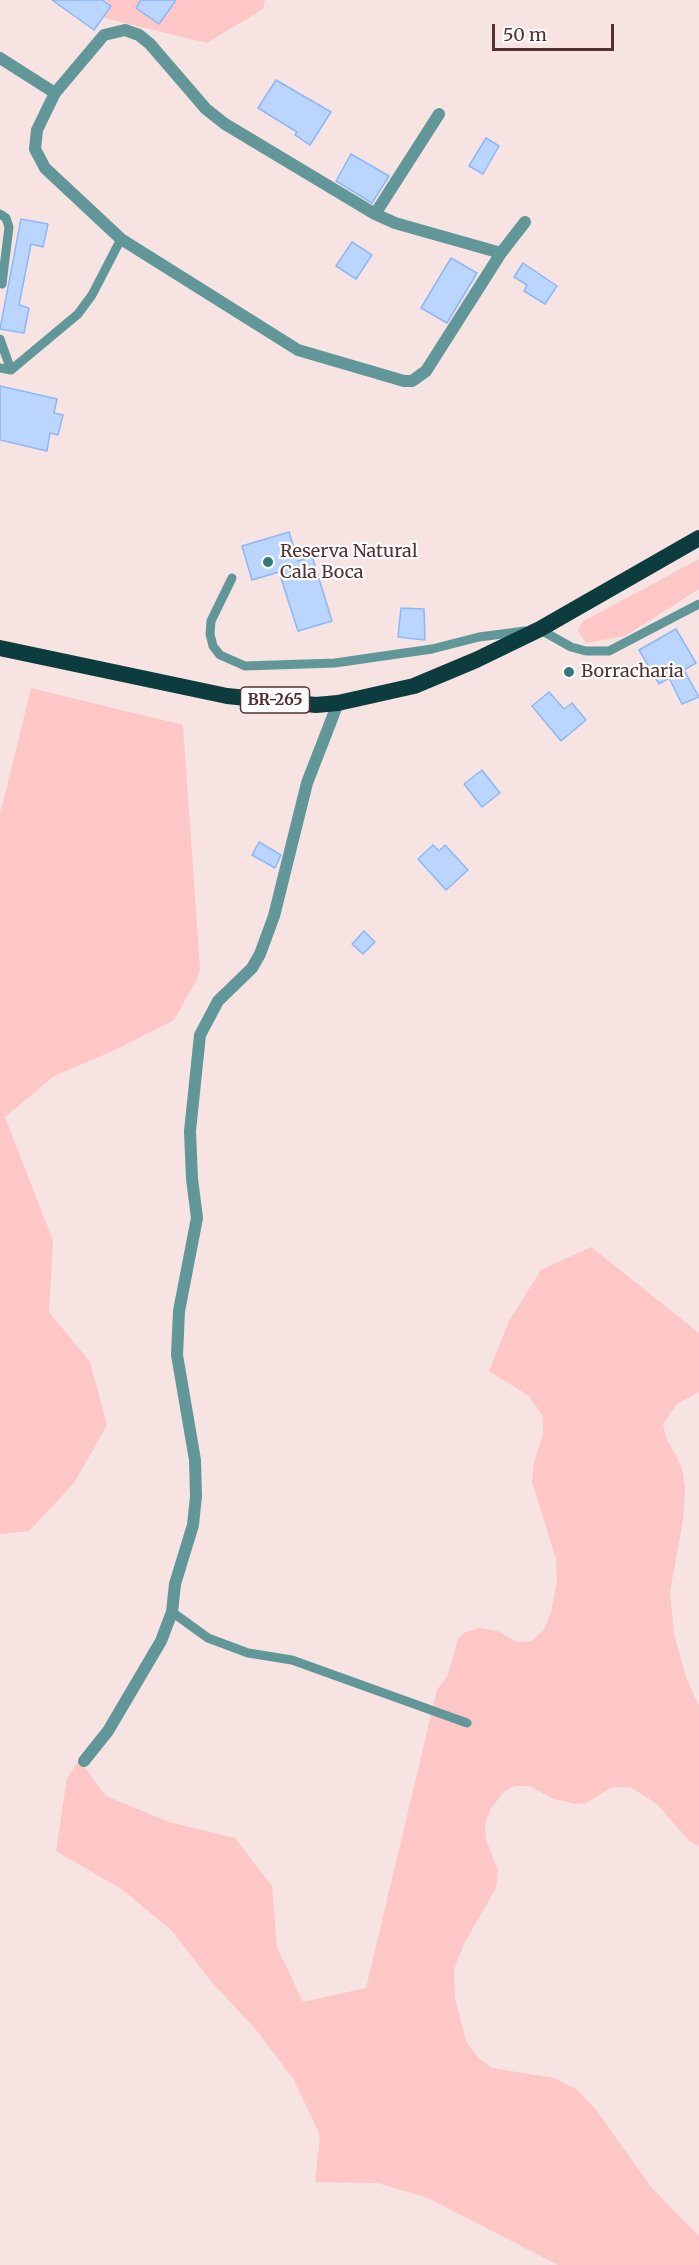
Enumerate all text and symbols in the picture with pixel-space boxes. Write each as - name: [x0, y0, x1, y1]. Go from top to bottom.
- scale bar: [495, 12, 616, 50]
- text: 50 m: [503, 23, 547, 46]
- place label: Reserva Natural Cala Boca: [280, 541, 417, 584]
- marker: Reserva Natural Cala Boca: [261, 555, 275, 569]
- place label: Borracharia: [581, 661, 684, 683]
- marker: Borracharia: [562, 665, 576, 679]
- road number: BR-265: [240, 687, 310, 713]

